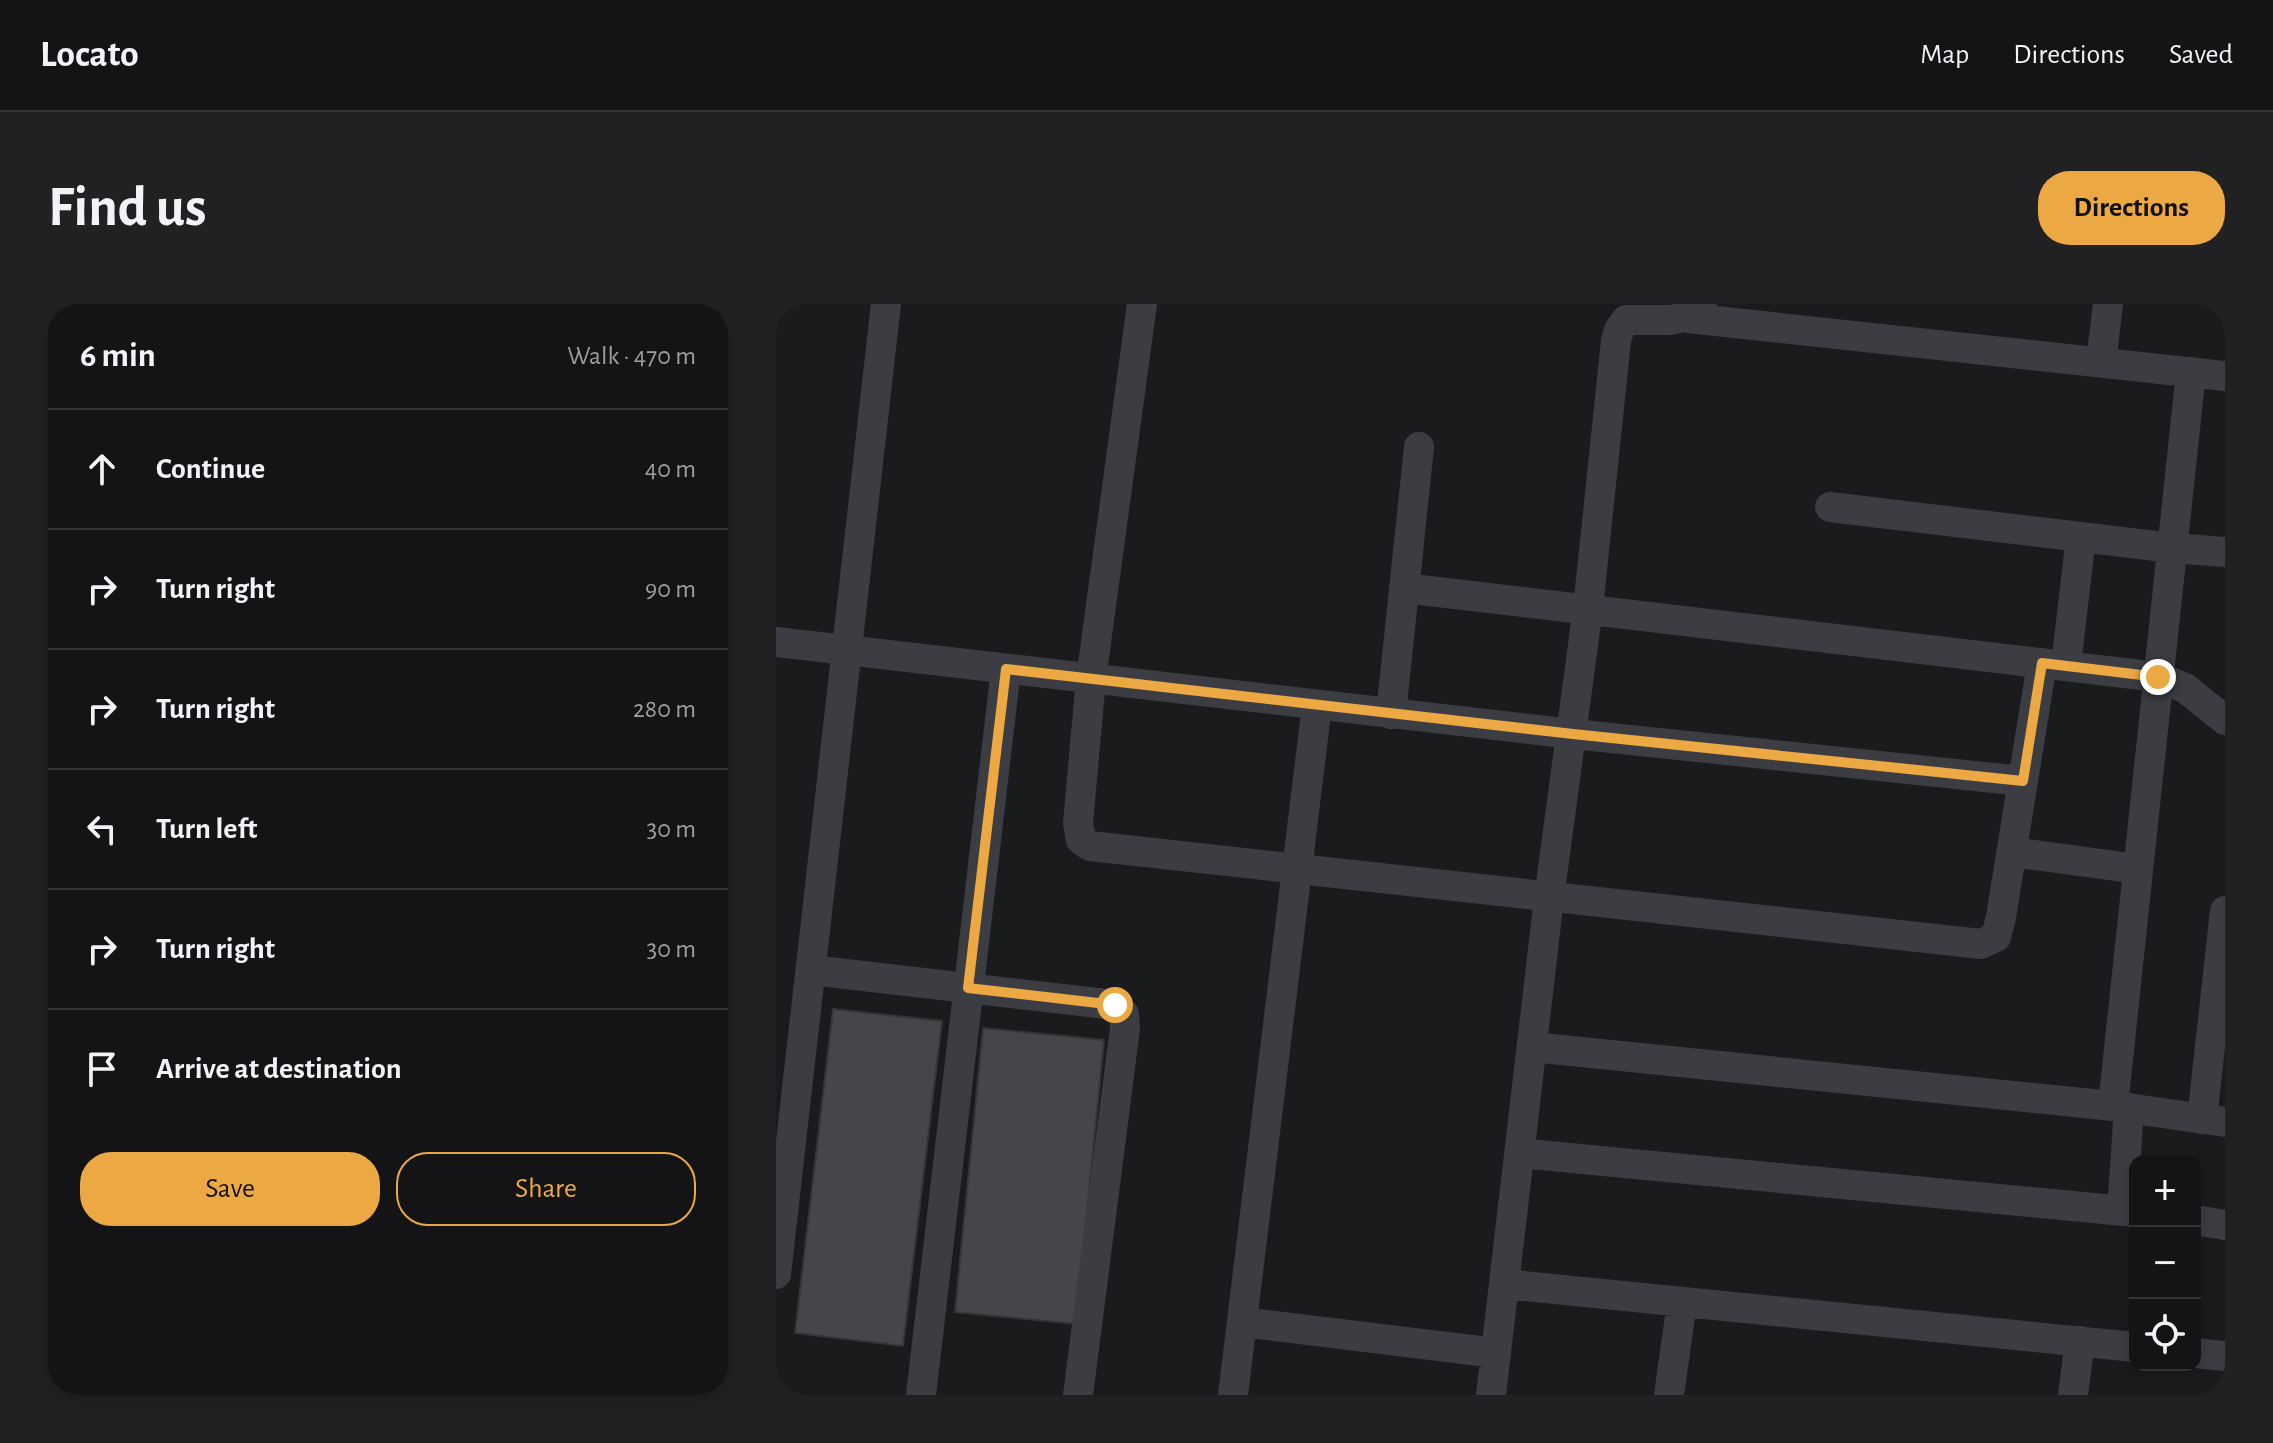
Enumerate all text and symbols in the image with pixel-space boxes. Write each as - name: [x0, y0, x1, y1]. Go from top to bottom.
- text: Locato: [40, 36, 139, 74]
- text: Map: [1920, 41, 1969, 69]
- text: Directions: [2013, 41, 2125, 69]
- text: Saved: [2169, 41, 2233, 69]
- button: Directions: [2038, 171, 2225, 245]
- text: Find us: [48, 180, 206, 236]
- text: 6 min: [80, 339, 156, 373]
- text: Walk · 470 m: [567, 343, 696, 369]
- icon: ahead: [80, 447, 124, 491]
- text: Continue: [156, 454, 265, 484]
- text: 40 m: [645, 456, 696, 482]
- icon: right: [80, 567, 124, 611]
- text: Turn right: [156, 574, 275, 604]
- text: 90 m: [645, 576, 696, 602]
- route end: [2140, 659, 2176, 695]
- icon: right: [80, 687, 124, 731]
- text: Turn right: [156, 694, 275, 724]
- text: 280 m: [633, 696, 696, 722]
- icon: left: [80, 807, 124, 851]
- text: Turn left: [156, 814, 257, 844]
- text: 30 m: [646, 816, 696, 842]
- icon: right: [80, 927, 124, 971]
- text: Turn right: [156, 934, 275, 964]
- text: 30 m: [646, 936, 696, 962]
- route start: [1097, 987, 1133, 1023]
- icon: arrive: [80, 1047, 124, 1091]
- text: Arrive at destination: [156, 1054, 402, 1084]
- button: Save: [80, 1152, 380, 1226]
- button: Share: [396, 1152, 696, 1226]
- map controls: [2129, 1155, 2201, 1371]
- button: +: [2129, 1155, 2201, 1227]
- button: −: [2129, 1227, 2201, 1299]
- button: locate: [2129, 1299, 2201, 1371]

